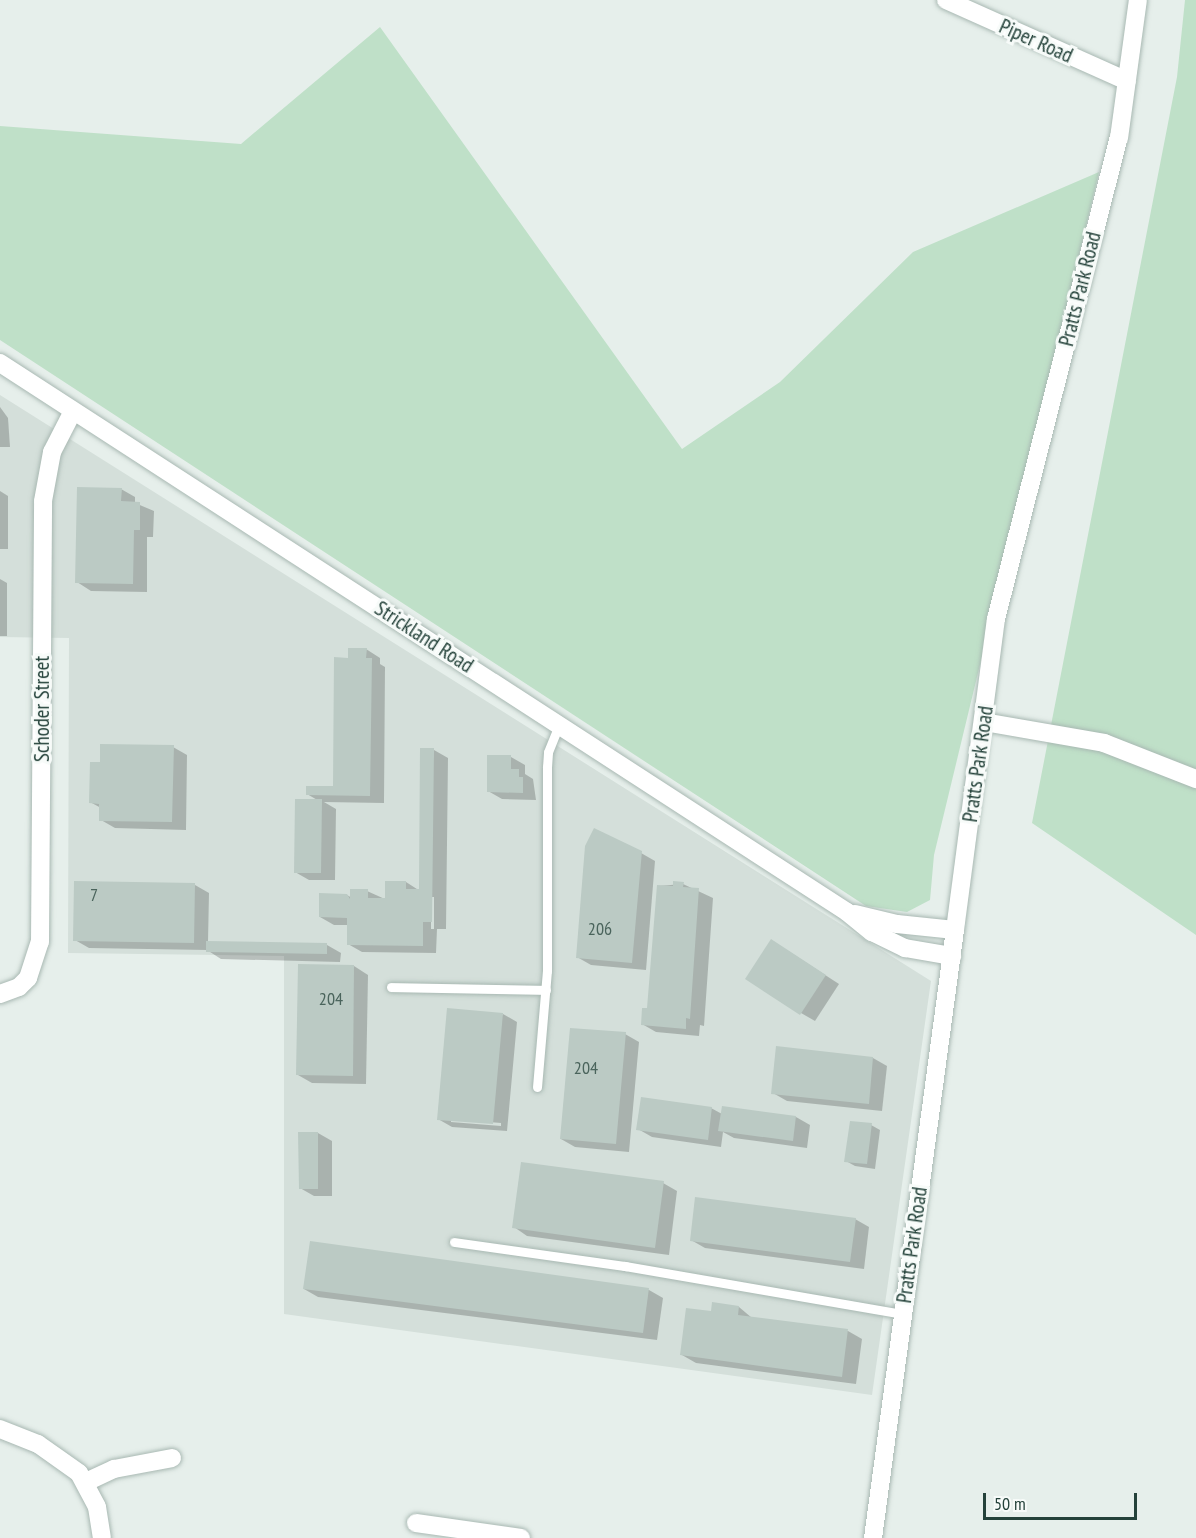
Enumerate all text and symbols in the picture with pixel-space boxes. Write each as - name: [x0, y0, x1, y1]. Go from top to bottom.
- street label: Piper Road: [995, 14, 1077, 68]
- street label: Pratts Park Road: [1054, 229, 1106, 349]
- street label: Strickland Road: [370, 596, 478, 678]
- street label: Schoder Street: [29, 656, 55, 762]
- street label: Pratts Park Road: [957, 704, 999, 824]
- house number: 7: [90, 884, 98, 906]
- house number: 206: [588, 918, 612, 940]
- house number: 204: [319, 988, 343, 1010]
- house number: 204: [574, 1057, 598, 1079]
- street label: Pratts Park Road: [891, 1185, 933, 1305]
- scale bar: [986, 1481, 1140, 1519]
- text: 50 m: [994, 1492, 1026, 1515]

